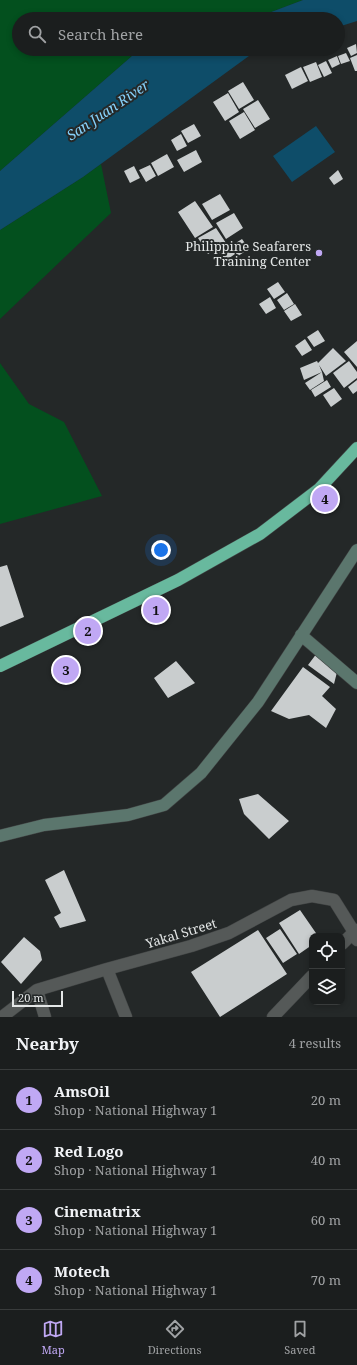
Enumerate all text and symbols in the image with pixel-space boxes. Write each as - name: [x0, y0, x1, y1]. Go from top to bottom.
- search box: [12, 12, 345, 56]
- icon: search: [26, 23, 48, 45]
- text: Search here: [58, 24, 143, 44]
- water label: San Juan River: [63, 75, 153, 144]
- place label: Philippine Seafarers Training Center: [185, 237, 311, 270]
- marker: Philippine Seafarers Training Center: [314, 248, 324, 258]
- pin: 4: [312, 484, 338, 514]
- your location: [151, 540, 171, 560]
- pin: 1: [143, 595, 169, 625]
- pin: 2: [75, 616, 101, 646]
- pin: 3: [53, 655, 79, 685]
- street label: Yakal Street: [142, 914, 219, 953]
- map controls: [309, 933, 345, 1005]
- button: locate: [309, 933, 345, 969]
- button: layers: [309, 969, 345, 1005]
- scale bar: [12, 989, 63, 1008]
- text: 20 m: [18, 990, 44, 1005]
- text: Nearby: [16, 1032, 79, 1055]
- text: 4 results: [289, 1034, 341, 1052]
- text: AmsOil: [54, 1081, 110, 1101]
- text: 1: [25, 1091, 33, 1109]
- text: 20 m: [311, 1091, 341, 1109]
- text: Shop · National Highway 1: [54, 1101, 217, 1119]
- text: Red Logo: [54, 1141, 124, 1161]
- text: 2: [25, 1151, 33, 1169]
- text: 40 m: [311, 1151, 341, 1169]
- text: Shop · National Highway 1: [54, 1161, 217, 1179]
- text: Cinematrix: [54, 1201, 141, 1221]
- text: 3: [25, 1211, 33, 1229]
- text: 60 m: [311, 1211, 341, 1229]
- text: Shop · National Highway 1: [54, 1221, 217, 1239]
- text: Motech: [54, 1261, 110, 1281]
- text: 4: [25, 1271, 33, 1289]
- text: 70 m: [311, 1271, 341, 1289]
- text: Shop · National Highway 1: [54, 1281, 217, 1299]
- tab: Map: [41, 1318, 65, 1357]
- tab: Directions: [148, 1318, 201, 1357]
- tab: Saved: [284, 1318, 316, 1357]

